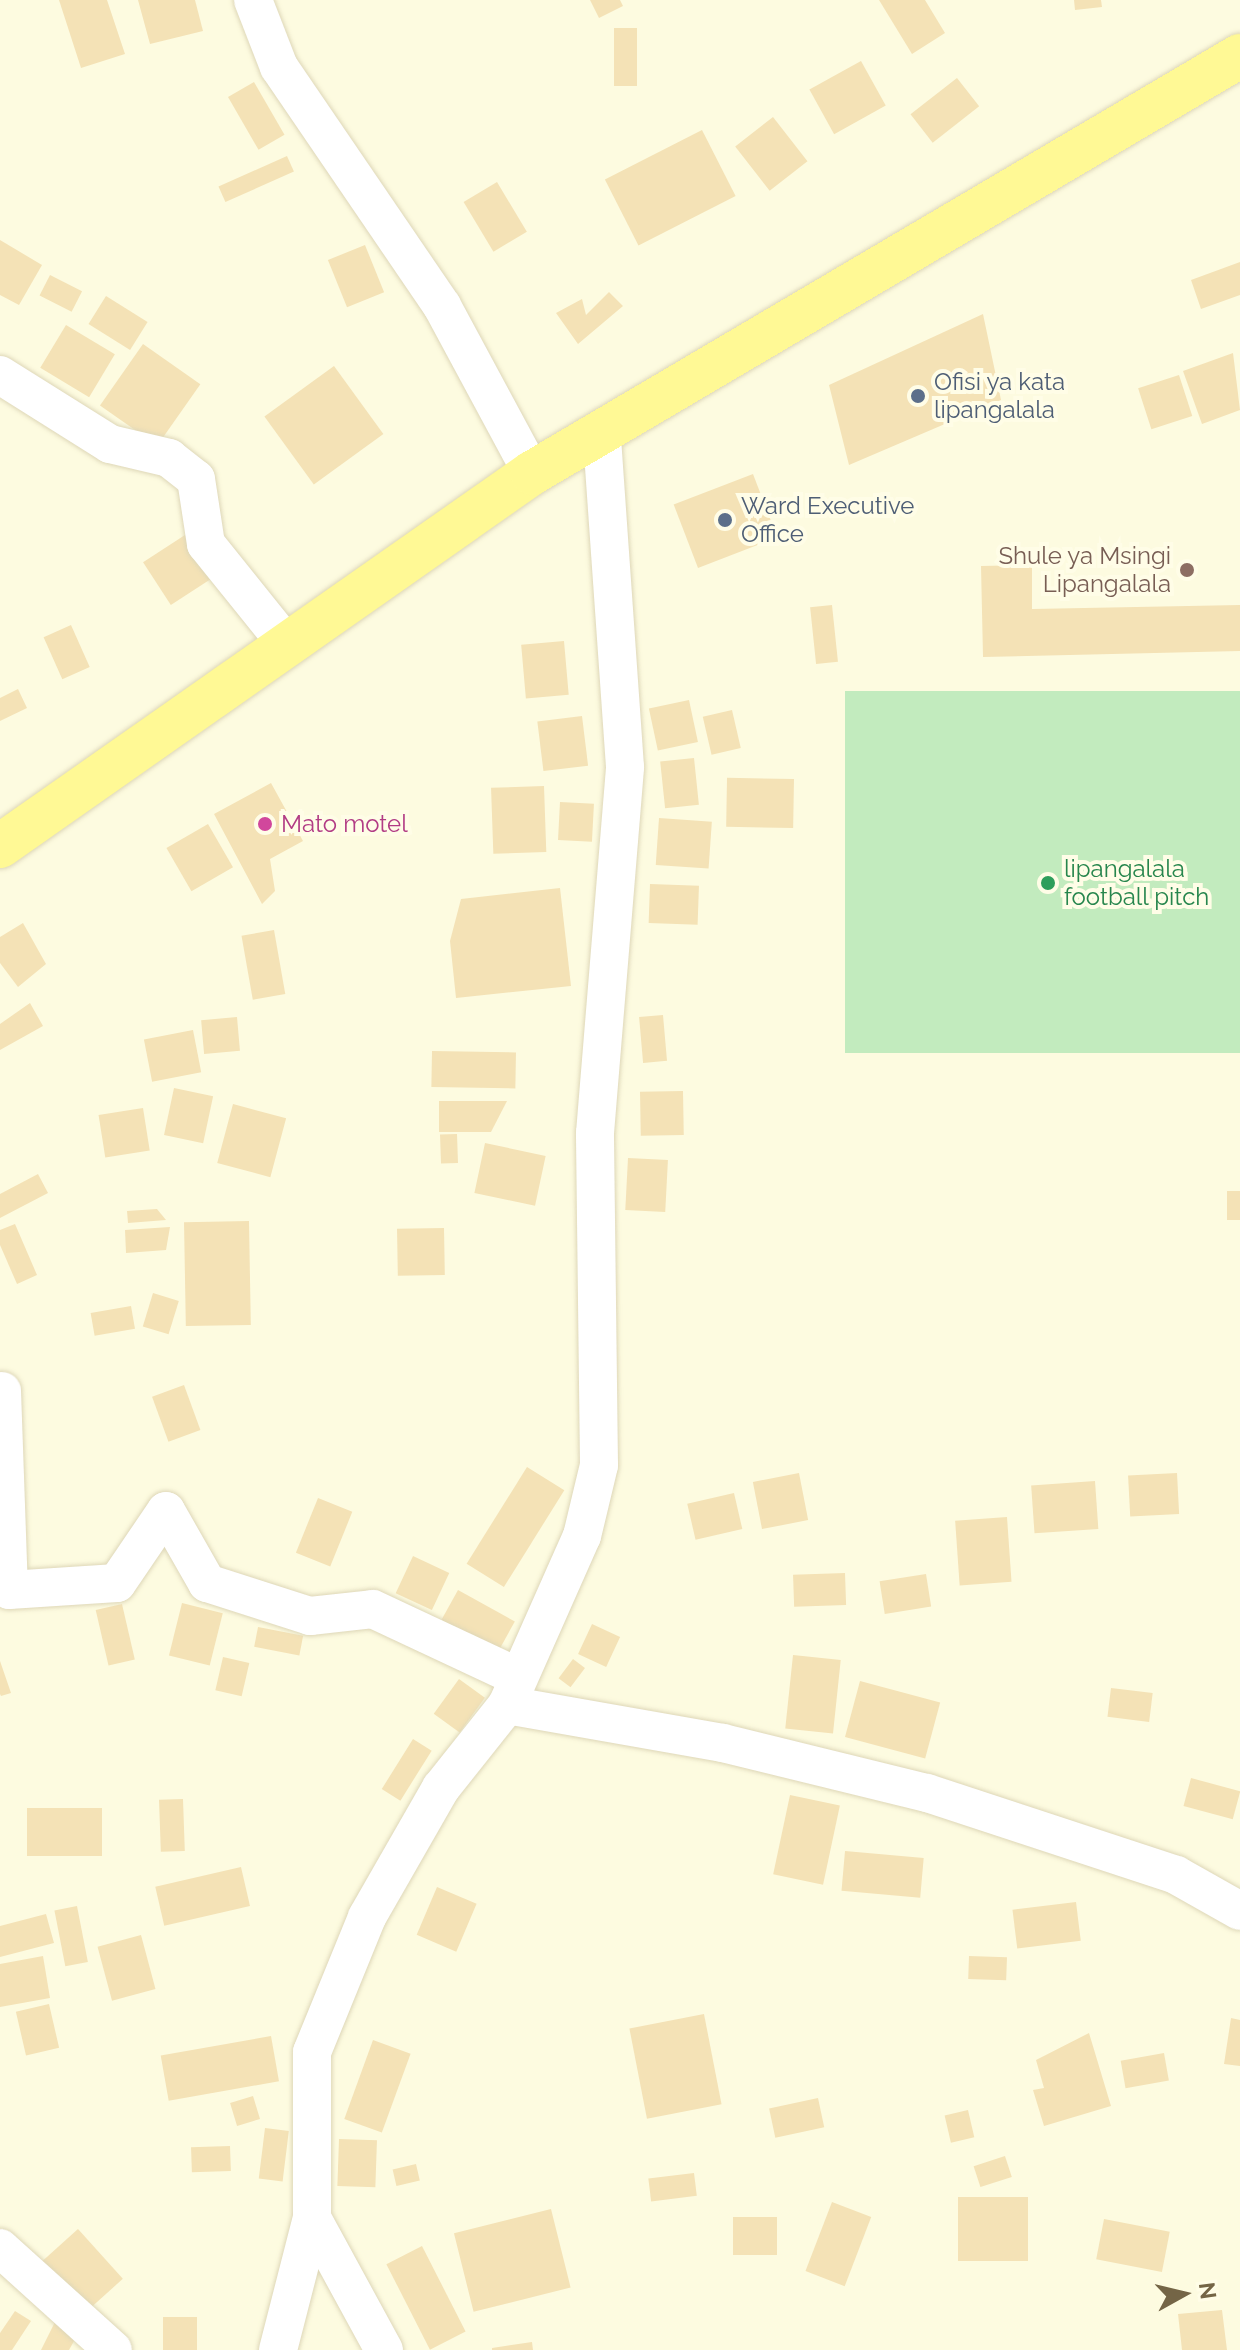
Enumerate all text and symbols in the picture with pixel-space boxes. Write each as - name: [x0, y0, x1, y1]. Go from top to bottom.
- place label: Ofisi ya kata lipangalala: [934, 368, 1066, 424]
- marker: Ofisi ya kata lipangalala: [909, 387, 927, 405]
- place label: Ward Executive Office: [741, 492, 914, 548]
- marker: Ward Executive Office: [716, 511, 734, 529]
- place label: Shule ya Msingi Lipangalala: [998, 542, 1171, 598]
- marker: Shule ya Msingi Lipangalala: [1178, 561, 1196, 579]
- place label: Mato motel: [281, 810, 408, 838]
- marker: Mato motel: [256, 815, 274, 833]
- place label: lipangalala football pitch: [1064, 855, 1210, 911]
- marker: lipangalala football pitch: [1039, 874, 1057, 892]
- north arrow: [1144, 2254, 1224, 2334]
- text: N: [1194, 2281, 1222, 2301]

